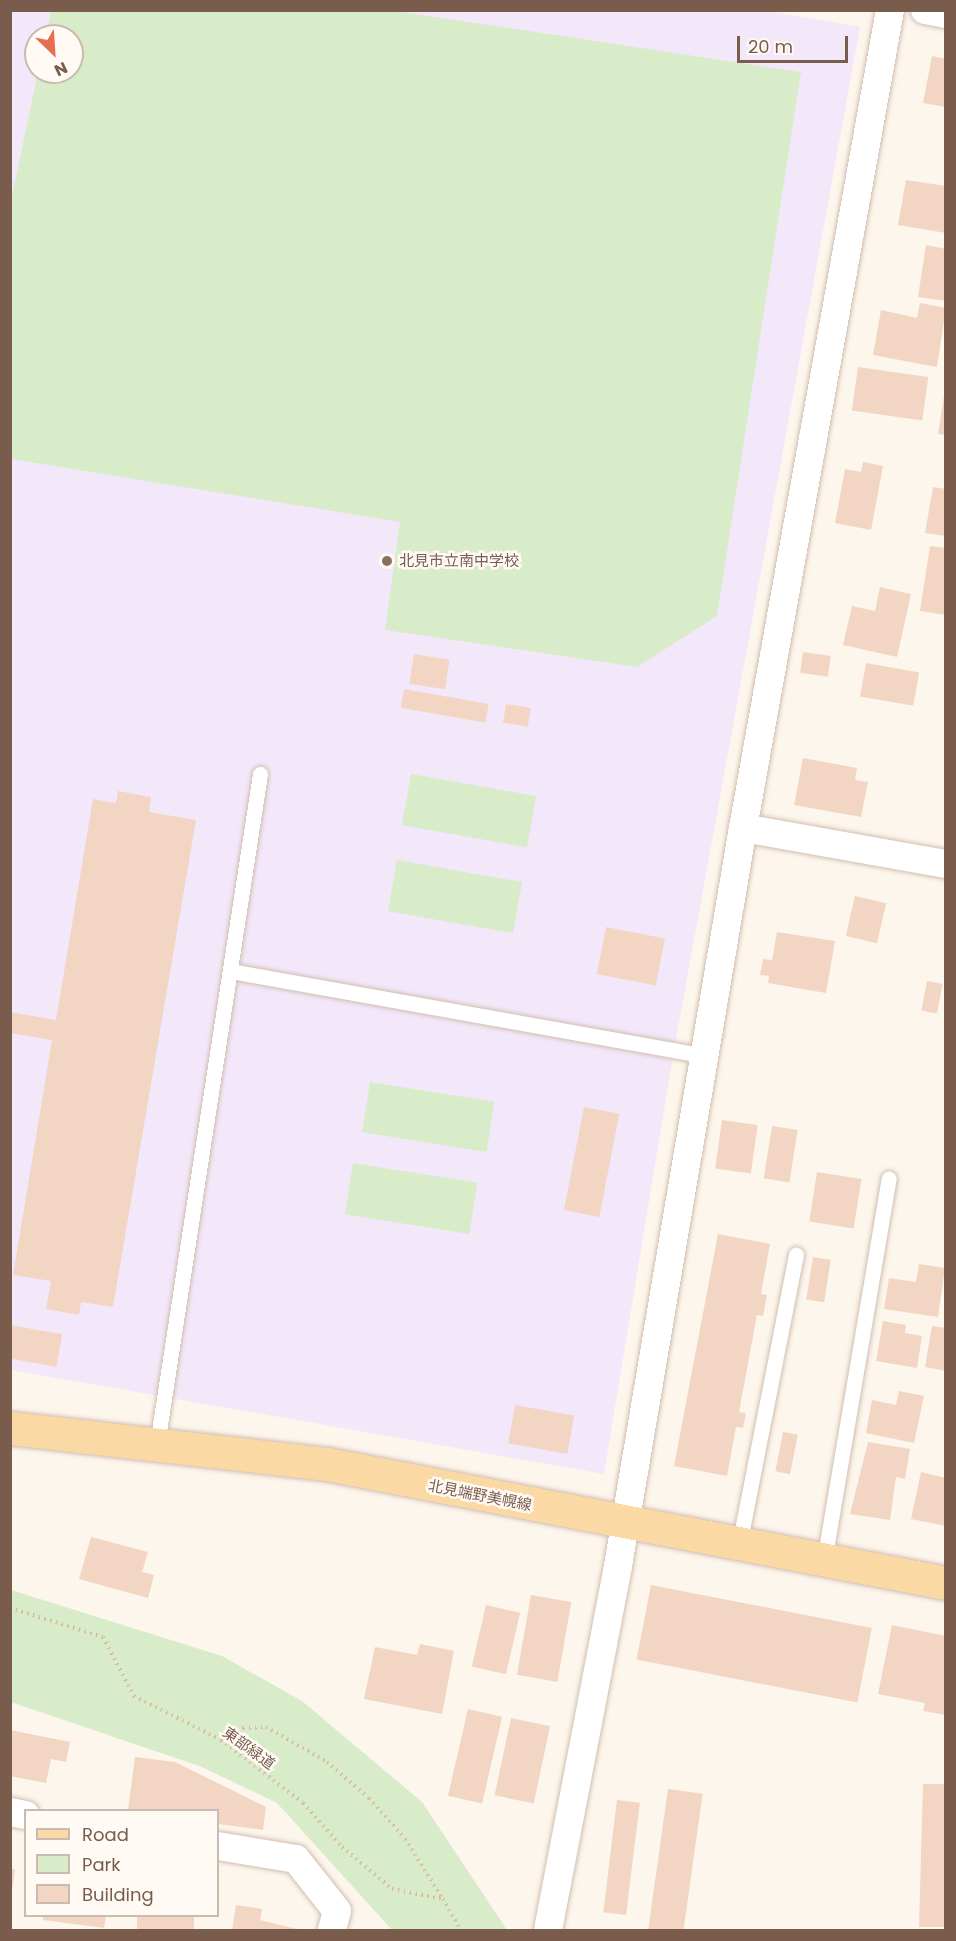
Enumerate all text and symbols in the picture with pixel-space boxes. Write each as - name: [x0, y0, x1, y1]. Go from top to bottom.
- north arrow: [24, 24, 84, 84]
- scale bar: [740, 24, 851, 62]
- text: 20 m: [748, 34, 793, 59]
- text: N: [51, 56, 71, 82]
- place label: 北見市立南中学校: [399, 552, 519, 570]
- marker: 北見市立南中学校: [380, 554, 394, 568]
- street label: 北見端野美幌線: [427, 1476, 533, 1514]
- street label: 東部緑道: [219, 1723, 279, 1773]
- legend: [24, 1809, 219, 1917]
- text: Road: [82, 1822, 129, 1847]
- text: Park: [82, 1852, 121, 1877]
- text: Building: [82, 1882, 154, 1907]

